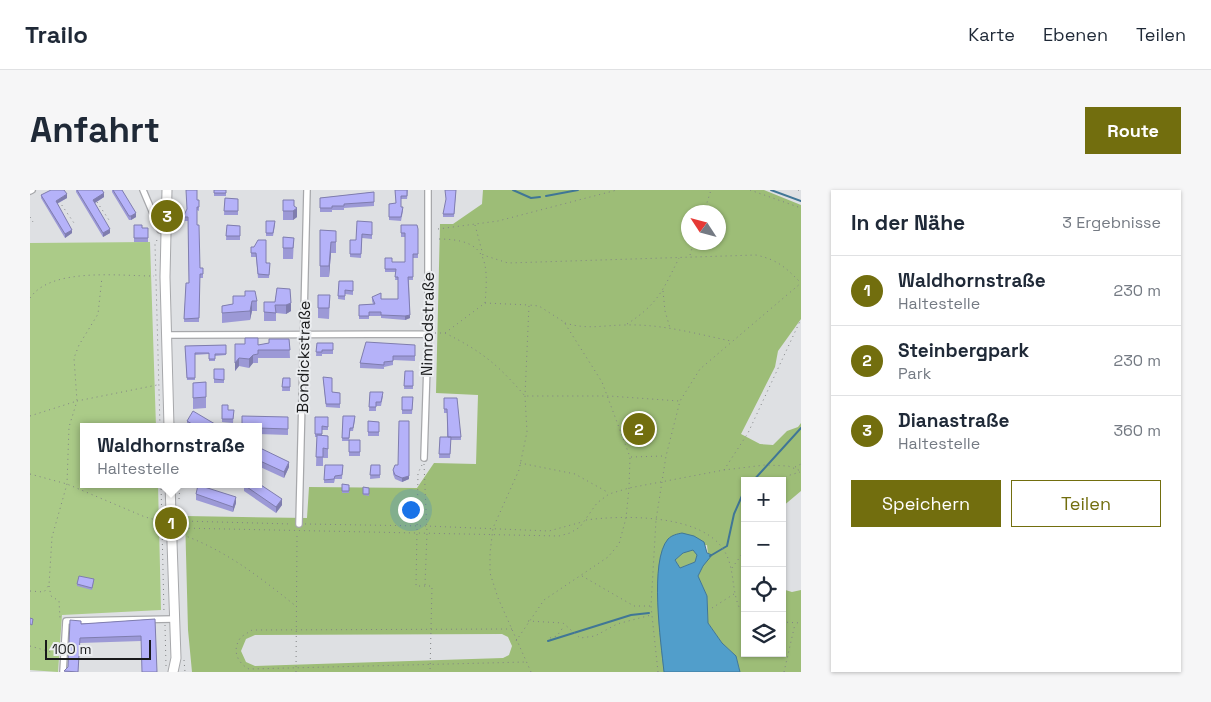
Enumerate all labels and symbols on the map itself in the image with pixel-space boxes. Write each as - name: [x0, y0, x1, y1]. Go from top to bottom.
- pin: 3: [151, 197, 183, 235]
- north arrow: [681, 205, 726, 250]
- street label: Nimrodstraße: [416, 272, 439, 376]
- street label: Bondickstraße: [292, 301, 315, 413]
- pin: 2: [623, 410, 655, 448]
- your location: [398, 497, 424, 523]
- pin: 1: [155, 504, 187, 542]
- scale bar: [45, 637, 151, 660]

